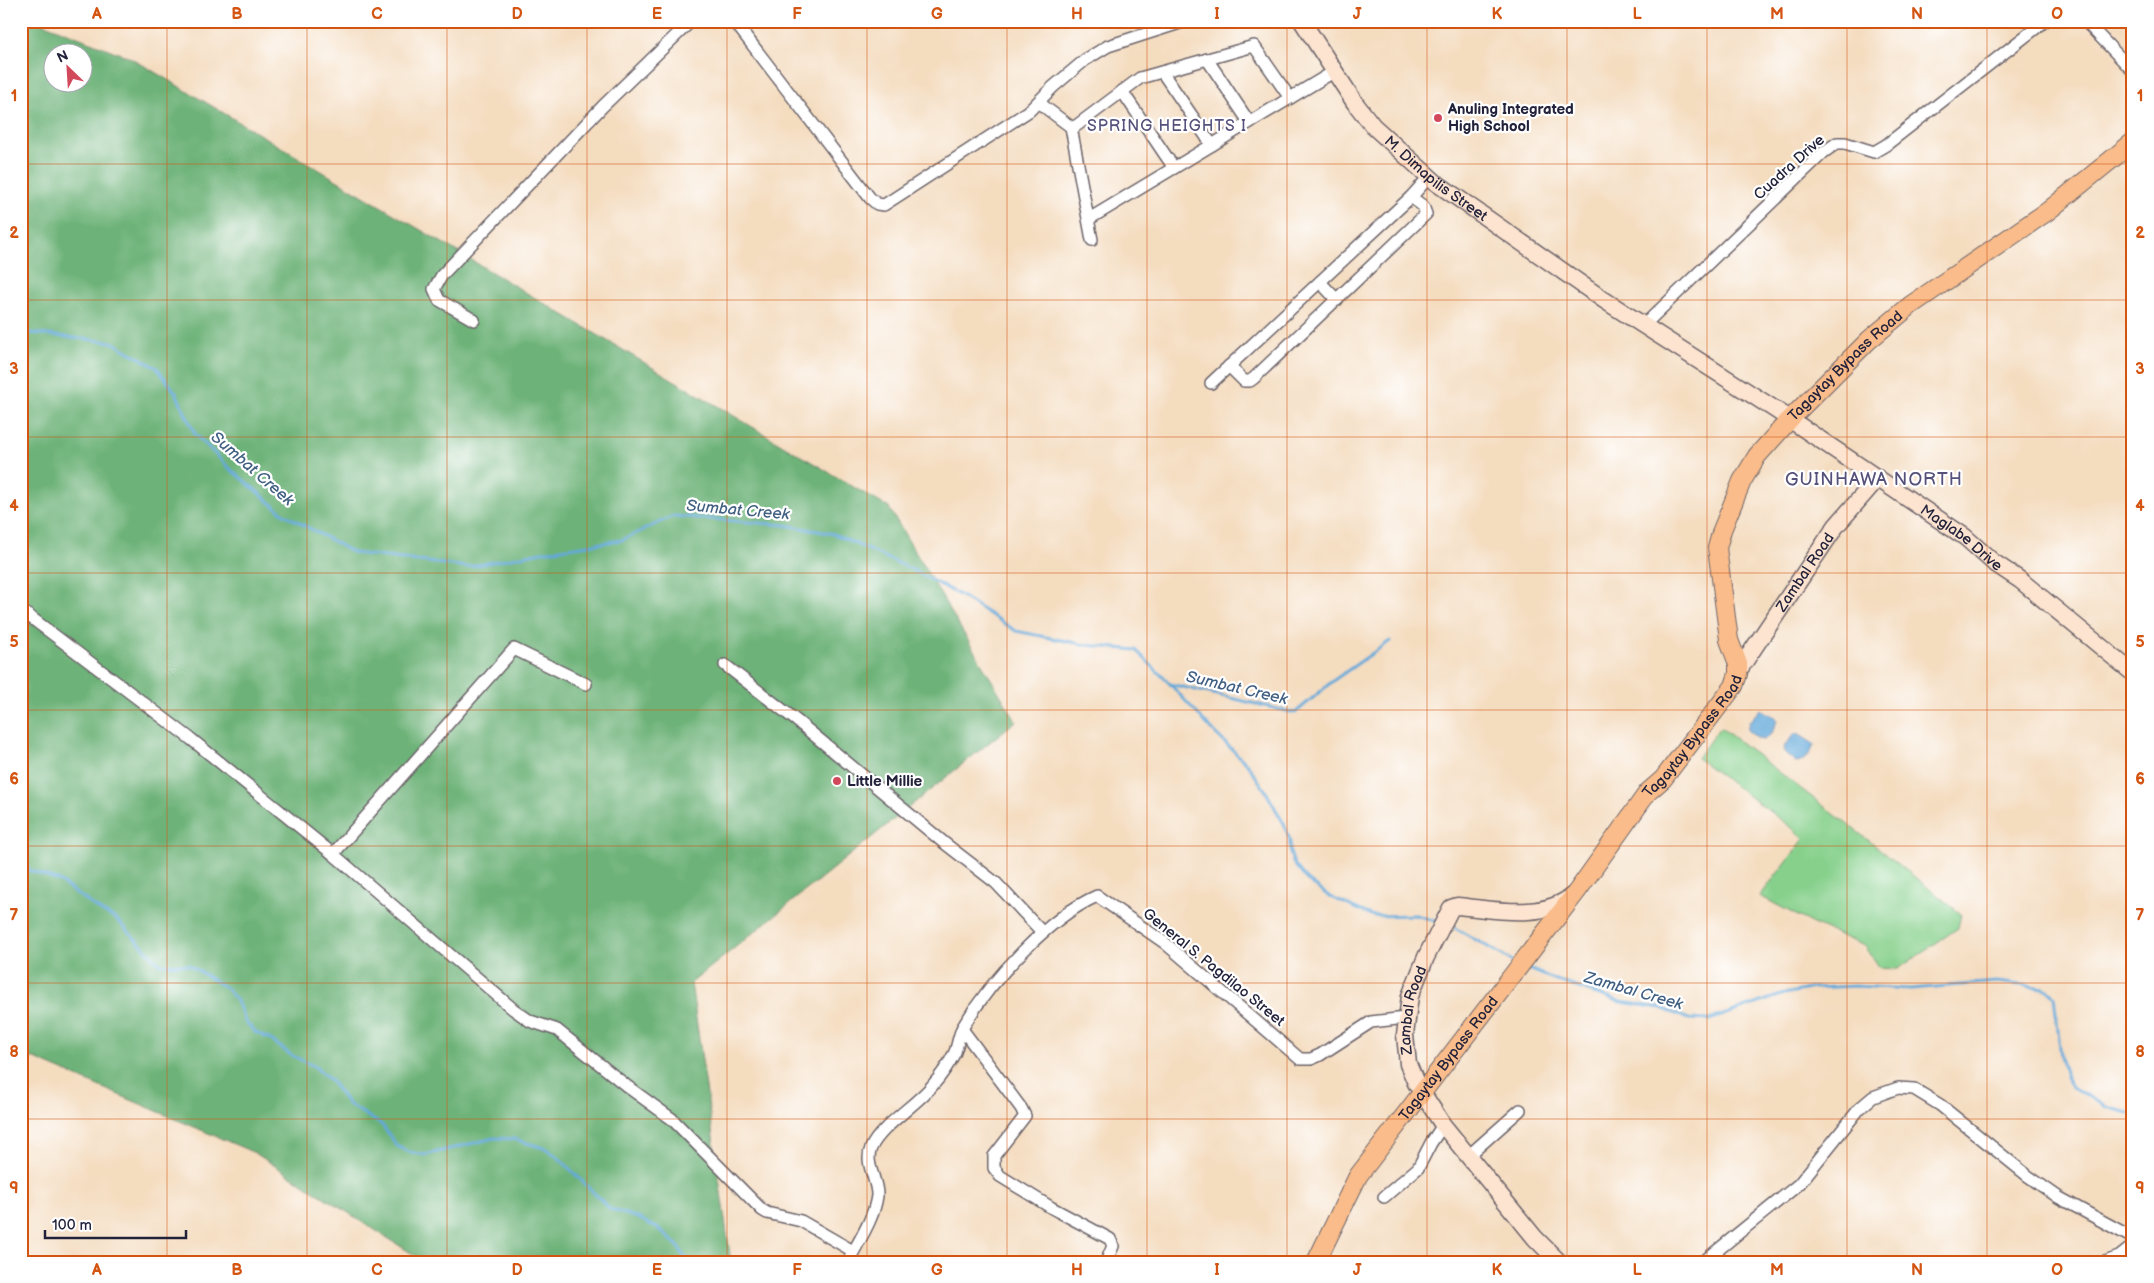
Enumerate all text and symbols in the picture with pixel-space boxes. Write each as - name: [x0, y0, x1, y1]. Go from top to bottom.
- text: A: [91, 5, 102, 24]
- text: B: [231, 5, 243, 24]
- text: C: [371, 5, 383, 24]
- text: D: [511, 5, 523, 24]
- text: E: [652, 5, 662, 24]
- text: F: [792, 5, 802, 24]
- text: G: [931, 5, 943, 24]
- text: H: [1071, 5, 1083, 24]
- text: I: [1214, 5, 1220, 24]
- text: J: [1353, 5, 1362, 24]
- text: K: [1492, 5, 1503, 24]
- text: L: [1632, 5, 1642, 24]
- text: M: [1770, 5, 1784, 24]
- text: N: [1911, 5, 1923, 24]
- text: O: [2051, 5, 2063, 24]
- north arrow: [42, 42, 92, 92]
- text: N: [54, 47, 71, 67]
- text: 1: [11, 87, 17, 106]
- text: 1: [2137, 87, 2143, 106]
- place label: Anuling Integrated High School: [1447, 100, 1574, 136]
- marker: Anuling Integrated High School: [1432, 112, 1444, 124]
- district label: SPRING HEIGHTS I: [1087, 117, 1247, 136]
- street label: Cuadra Drive: [1750, 130, 1829, 204]
- street label: M. Dimapilis Street: [1380, 132, 1491, 226]
- text: 2: [9, 224, 19, 243]
- text: 2: [2135, 224, 2145, 243]
- street label: Tagaytay Bypass Road: [1784, 307, 1907, 426]
- text: 3: [9, 360, 19, 379]
- text: 3: [2135, 360, 2145, 379]
- water label: Sumbat Creek: [207, 428, 298, 511]
- district label: GUINHAWA NORTH: [1785, 469, 1963, 490]
- text: 4: [9, 497, 19, 516]
- water label: Sumbat Creek: [686, 497, 791, 525]
- text: 4: [2135, 497, 2145, 516]
- street label: Maglabe Drive: [1917, 501, 2006, 576]
- street label: Zambal Road: [1771, 529, 1839, 616]
- text: 5: [9, 633, 19, 652]
- text: 5: [2135, 633, 2145, 652]
- water label: Sumbat Creek: [1184, 668, 1290, 710]
- street label: Tagaytay Bypass Road: [1638, 673, 1747, 801]
- text: 6: [9, 770, 19, 789]
- text: 6: [2135, 770, 2145, 789]
- place label: Little Millie: [847, 772, 923, 791]
- marker: Little Millie: [831, 775, 843, 787]
- street label: General S. Pagdilao Street: [1139, 904, 1289, 1031]
- text: 7: [10, 906, 19, 925]
- text: 7: [2136, 906, 2145, 925]
- street label: Zambal Road: [1396, 963, 1431, 1057]
- water label: Zambal Creek: [1581, 968, 1686, 1015]
- street label: Tagaytay Bypass Road: [1395, 993, 1503, 1125]
- text: 8: [9, 1043, 19, 1062]
- text: 8: [2135, 1043, 2145, 1062]
- text: 9: [9, 1179, 19, 1198]
- text: 9: [2135, 1179, 2145, 1198]
- scale bar: [45, 1208, 186, 1240]
- text: 100 m: [52, 1216, 92, 1235]
- text: A: [91, 1261, 102, 1280]
- text: B: [231, 1261, 243, 1280]
- text: C: [371, 1261, 383, 1280]
- text: D: [511, 1261, 523, 1280]
- text: E: [652, 1261, 662, 1280]
- text: F: [792, 1261, 802, 1280]
- text: G: [931, 1261, 943, 1280]
- text: H: [1071, 1261, 1083, 1280]
- text: I: [1214, 1261, 1220, 1280]
- text: J: [1353, 1261, 1362, 1280]
- text: K: [1492, 1261, 1503, 1280]
- text: L: [1632, 1261, 1642, 1280]
- text: M: [1770, 1261, 1784, 1280]
- text: N: [1911, 1261, 1923, 1280]
- text: O: [2051, 1261, 2063, 1280]

